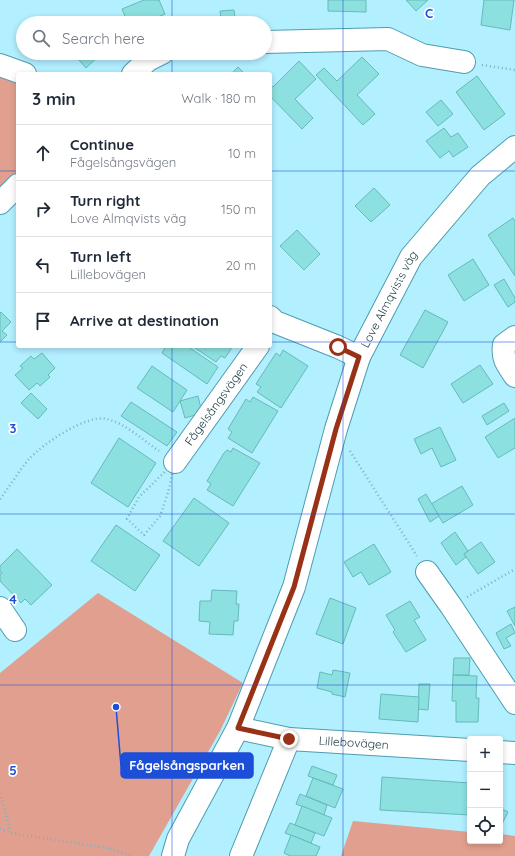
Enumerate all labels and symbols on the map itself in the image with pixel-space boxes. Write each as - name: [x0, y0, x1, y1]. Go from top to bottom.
- text: C: [425, 5, 433, 21]
- street label: Love Almqvists väg: [357, 247, 420, 350]
- route start: [329, 338, 347, 356]
- street label: Fågelsångsvägen: [181, 360, 251, 448]
- text: 3: [10, 420, 17, 436]
- text: 4: [9, 591, 17, 607]
- route end: [280, 730, 298, 748]
- street label: Lillebovägen: [318, 733, 389, 752]
- callout: Fågelsångsparken: [121, 753, 253, 778]
- text: Fågelsångsparken: [129, 757, 245, 773]
- text: 5: [9, 762, 17, 778]

